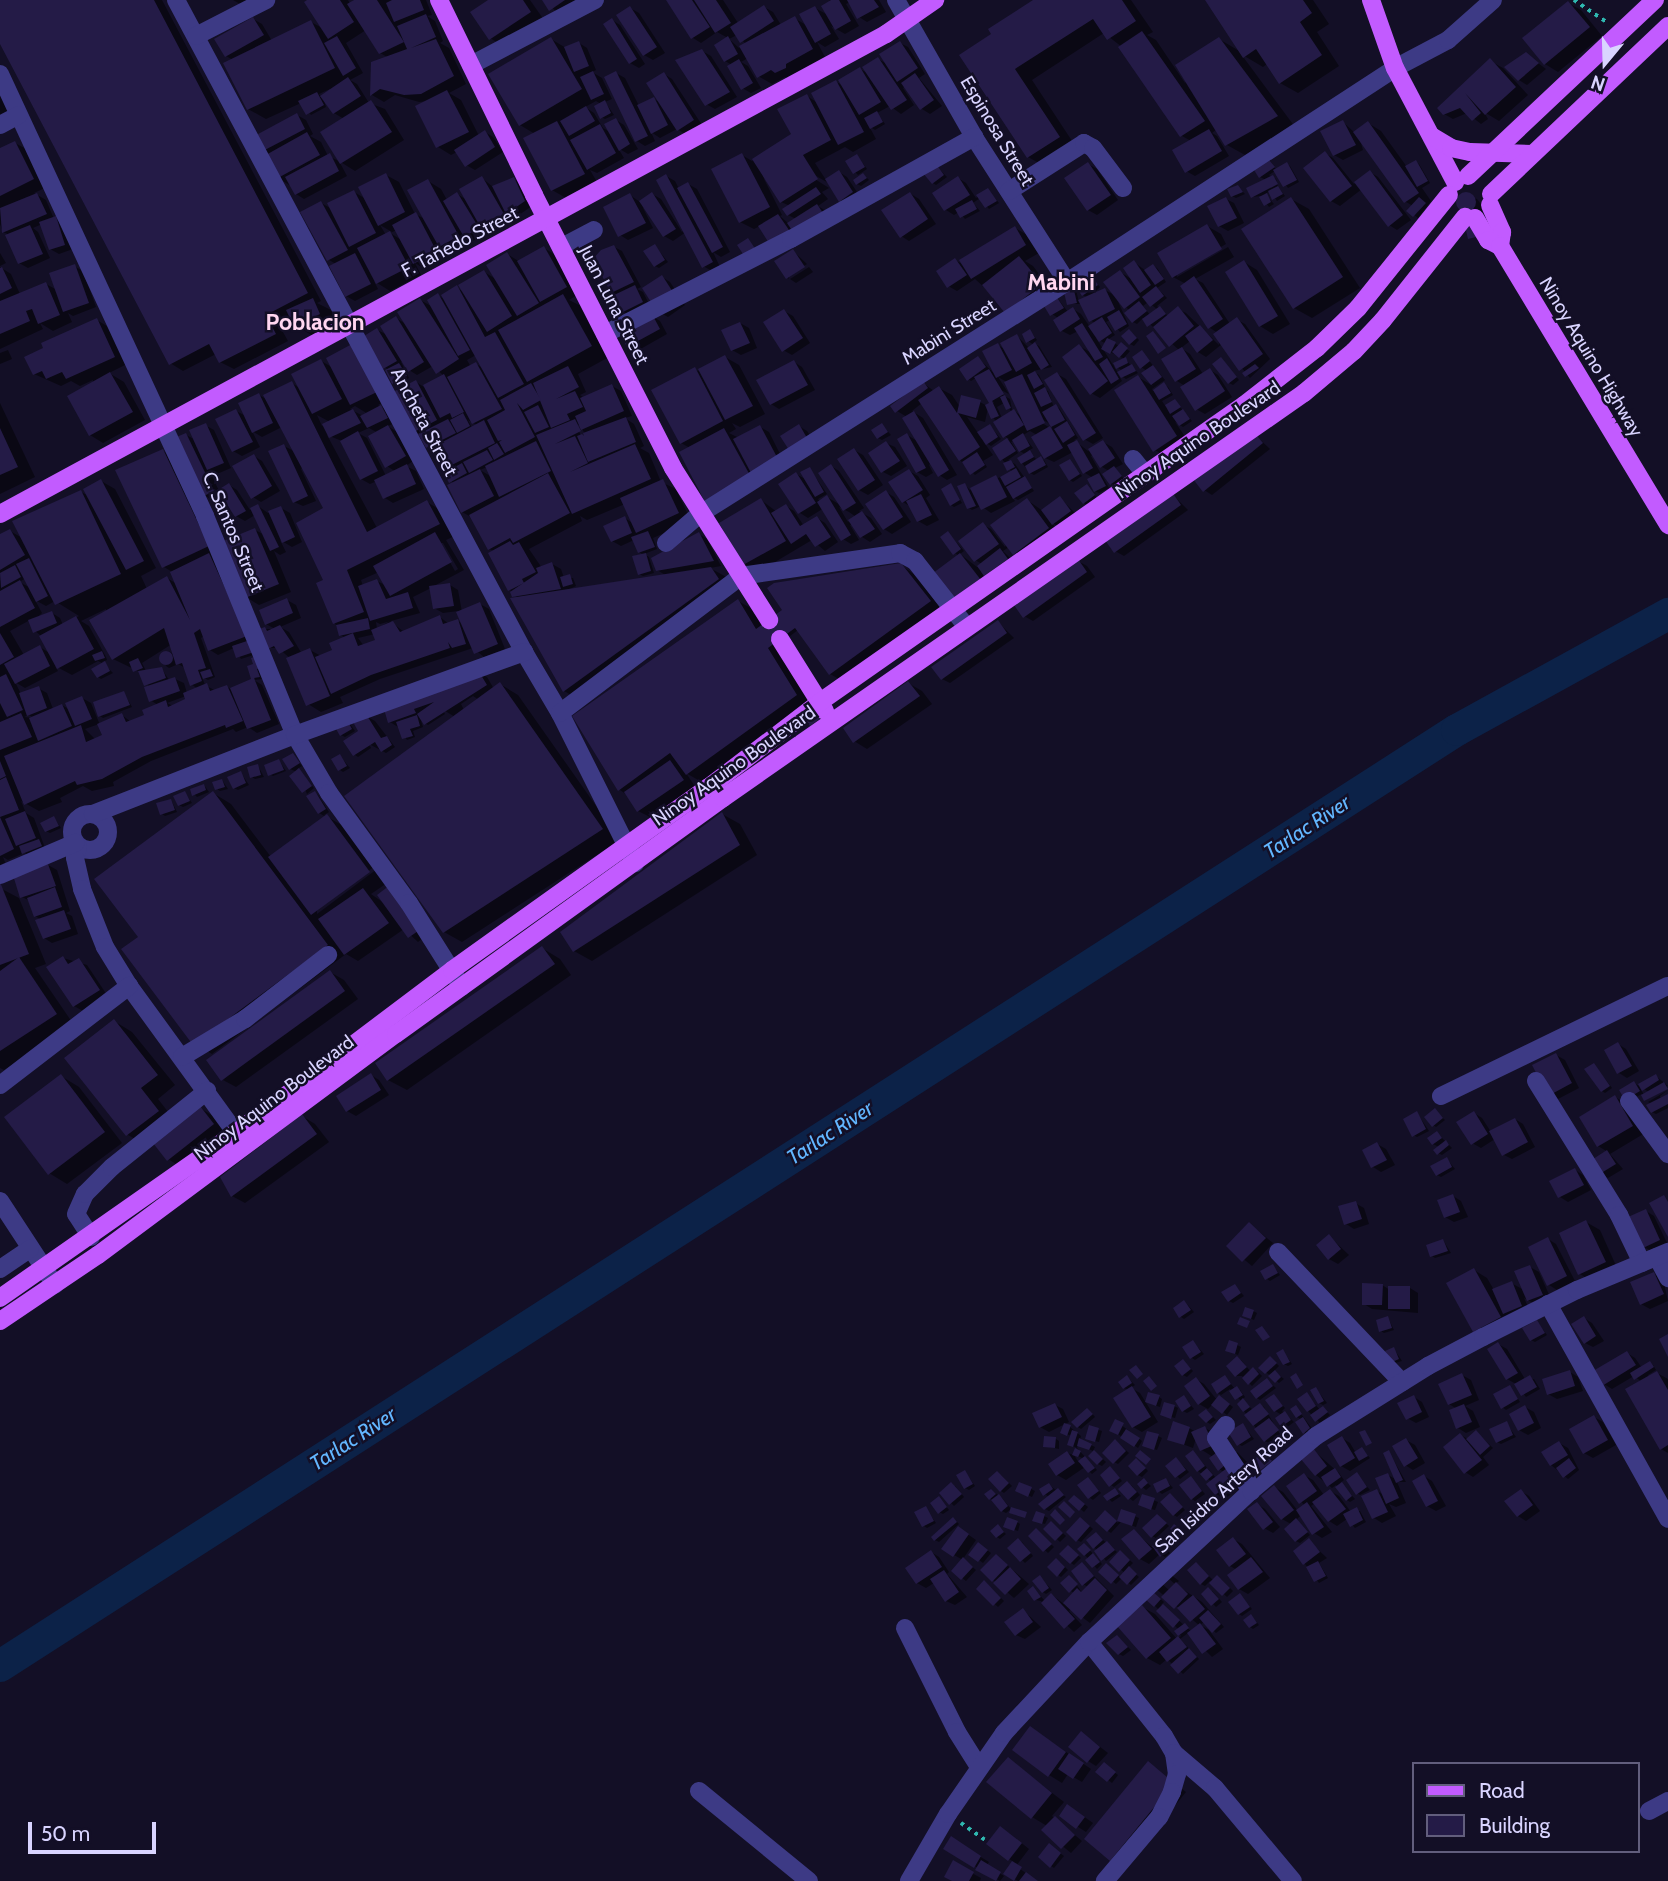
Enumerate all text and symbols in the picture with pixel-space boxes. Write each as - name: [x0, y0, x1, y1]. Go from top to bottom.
- north arrow: [1570, 28, 1640, 98]
- text: N: [1588, 70, 1608, 96]
- street label: Espinosa Street: [955, 72, 1039, 190]
- street label: F. Tañedo Street: [398, 202, 522, 282]
- street label: Juan Luna Street: [574, 242, 654, 368]
- district label: Mabini: [1027, 268, 1095, 296]
- street label: Ninoy Aquino Highway: [1534, 273, 1648, 441]
- street label: Mabini Street: [898, 294, 1000, 370]
- district label: Poblacion: [266, 308, 364, 336]
- street label: Ancheta Street: [386, 364, 462, 480]
- street label: Ninoy Aquino Boulevard: [1111, 376, 1285, 504]
- street label: C. Santos Street: [197, 468, 269, 596]
- street label: Ninoy Aquino Boulevard: [648, 701, 820, 831]
- water label: Tarlac River: [1259, 790, 1355, 864]
- street label: Ninoy Aquino Boulevard: [190, 1031, 358, 1165]
- water label: Tarlac River: [782, 1096, 878, 1170]
- water label: Tarlac River: [305, 1402, 401, 1476]
- street label: San Isidro Artery Road: [1150, 1422, 1298, 1558]
- legend: [1412, 1762, 1640, 1853]
- text: Road: [1479, 1778, 1525, 1803]
- scale bar: [32, 1808, 159, 1852]
- text: Building: [1479, 1813, 1550, 1838]
- text: 50 m: [41, 1821, 90, 1846]

